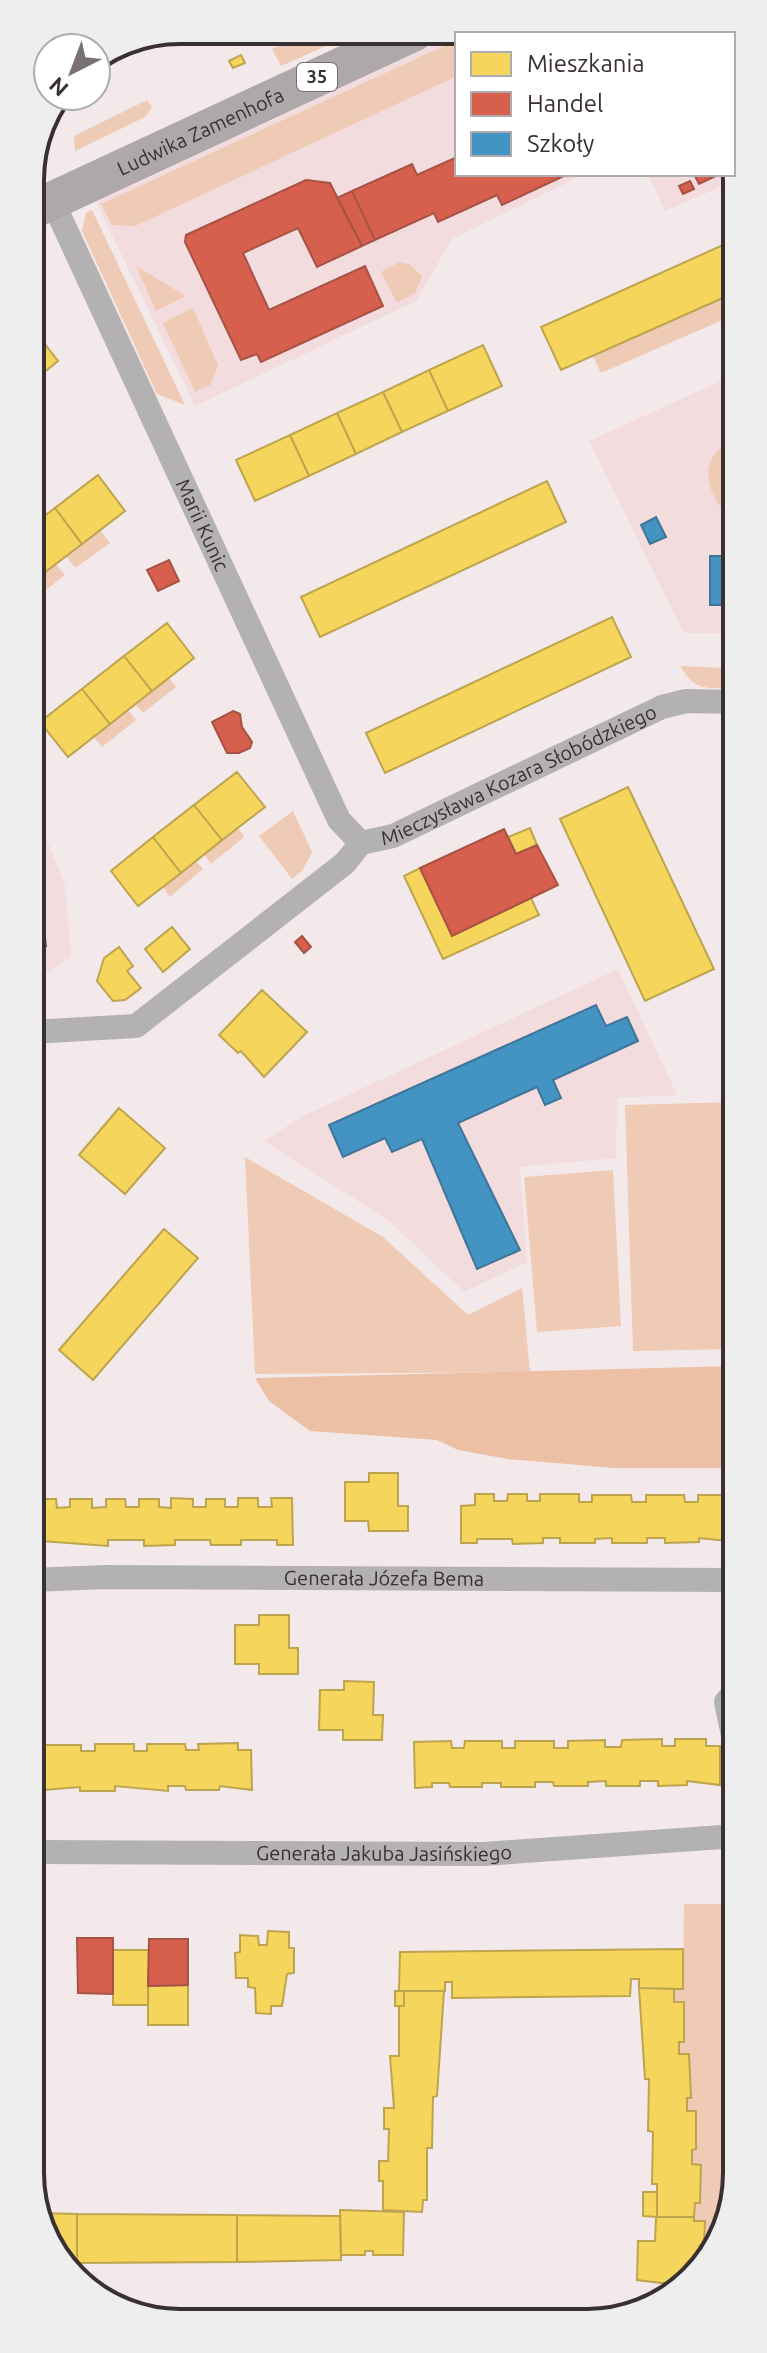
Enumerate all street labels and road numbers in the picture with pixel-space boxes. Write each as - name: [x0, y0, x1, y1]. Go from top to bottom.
- road number: 35: [297, 63, 337, 91]
- street label: Ludwika Zamenhofa: [113, 83, 287, 180]
- street label: Marii Kunic: [172, 475, 234, 574]
- street label: Mieczysława Kozara Słobódzkiego: [379, 699, 660, 849]
- street label: Generała Józefa Bema: [284, 1566, 484, 1590]
- street label: Generała Jakuba Jasińskiego: [256, 1840, 513, 1865]

